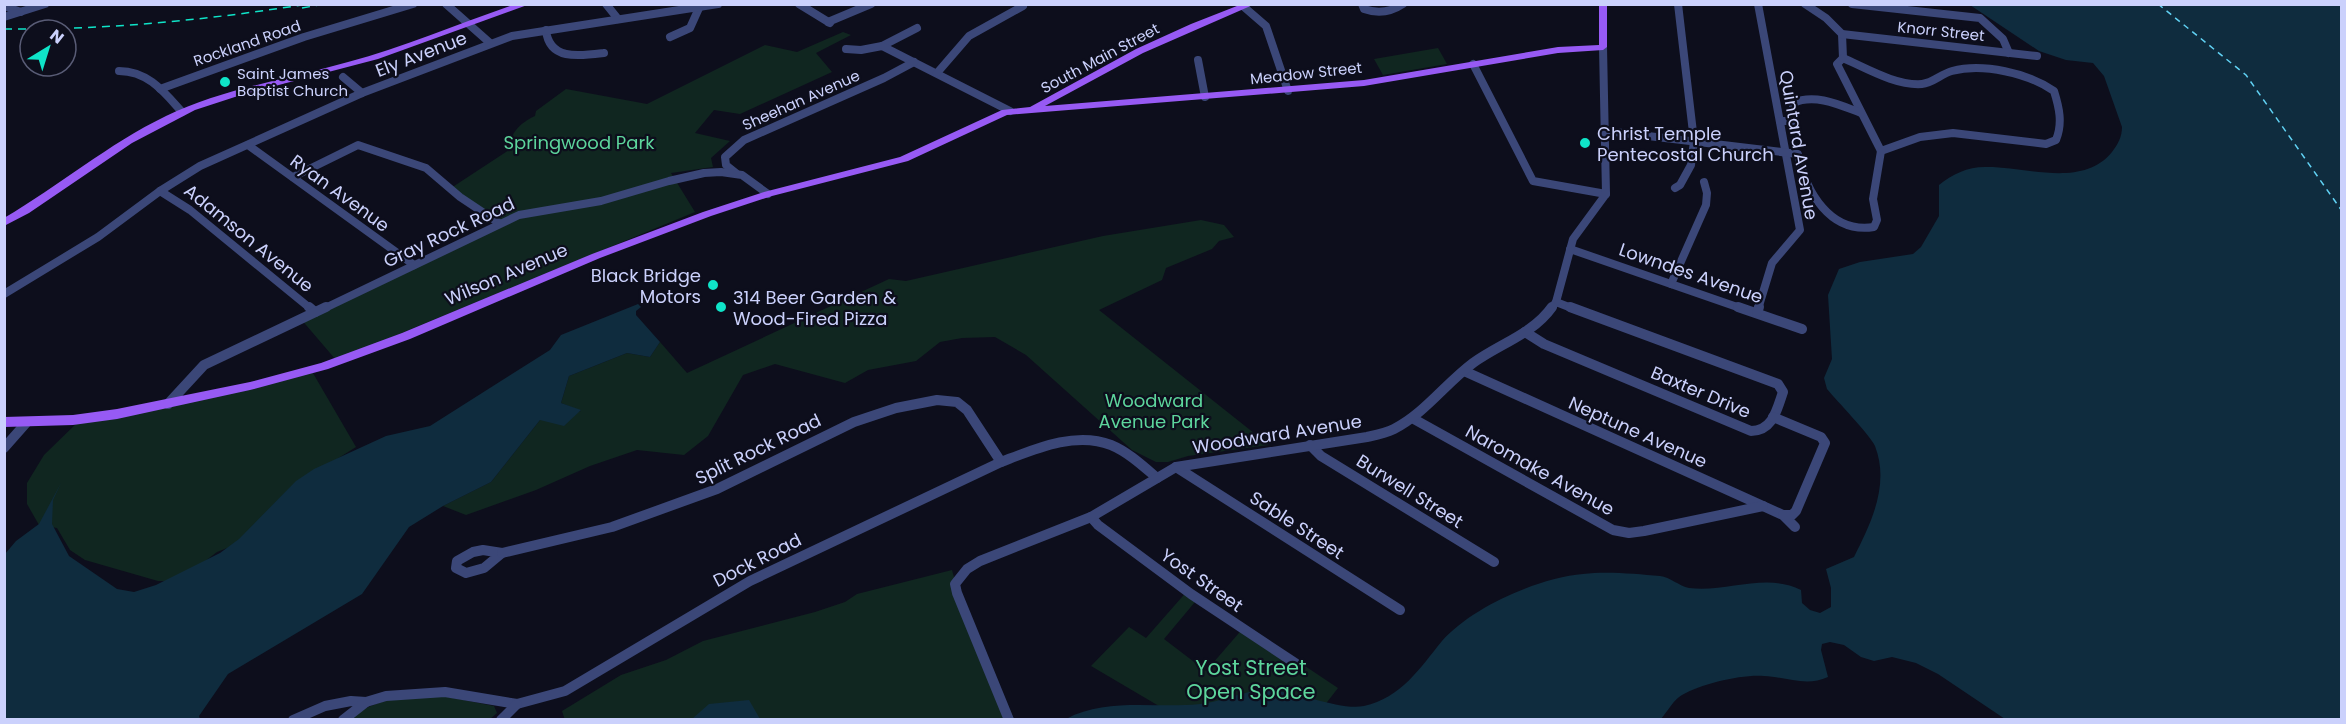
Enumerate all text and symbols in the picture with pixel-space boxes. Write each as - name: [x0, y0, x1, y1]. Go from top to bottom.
- street label: Rockland Road: [191, 15, 303, 71]
- street label: Knorr Street: [1896, 16, 1986, 46]
- north arrow: [18, 18, 78, 78]
- street label: South Main Street: [1037, 18, 1163, 98]
- text: N: [45, 24, 69, 49]
- street label: Ely Avenue: [372, 25, 470, 83]
- street label: Meadow Street: [1249, 57, 1363, 89]
- place label: Saint James Baptist Church: [237, 63, 348, 101]
- street label: Sheehan Avenue: [739, 65, 863, 135]
- street label: Quintard Avenue: [1774, 68, 1824, 222]
- marker: Saint James Baptist Church: [218, 75, 232, 89]
- place label: Christ Temple Pentecostal Church: [1597, 121, 1774, 167]
- park label: Springwood Park: [504, 130, 655, 155]
- marker: Christ Temple Pentecostal Church: [1578, 136, 1592, 150]
- street label: Ryan Avenue: [285, 148, 395, 238]
- street label: Adamson Avenue: [179, 178, 319, 298]
- street label: Gray Rock Road: [379, 191, 519, 273]
- street label: Wilson Avenue: [441, 237, 571, 311]
- street label: Lowndes Avenue: [1616, 237, 1766, 309]
- place label: Black Bridge Motors: [591, 263, 701, 309]
- marker: Black Bridge Motors: [706, 278, 720, 292]
- place label: 314 Beer Garden & Wood-Fired Pizza: [733, 285, 897, 331]
- marker: 314 Beer Garden & Wood-Fired Pizza: [714, 300, 728, 314]
- street label: Baxter Drive: [1647, 360, 1755, 424]
- park label: Woodward Avenue Park: [1099, 388, 1210, 434]
- street label: Neptune Avenue: [1565, 390, 1711, 474]
- street label: Split Rock Road: [691, 408, 825, 490]
- street label: Woodward Avenue: [1191, 408, 1363, 460]
- street label: Naromake Avenue: [1461, 419, 1619, 521]
- street label: Burwell Street: [1352, 448, 1468, 534]
- street label: Sable Street: [1245, 485, 1349, 565]
- street label: Dock Road: [709, 527, 805, 593]
- street label: Yost Street: [1156, 542, 1248, 618]
- park label: Yost Street Open Space: [1186, 653, 1316, 706]

